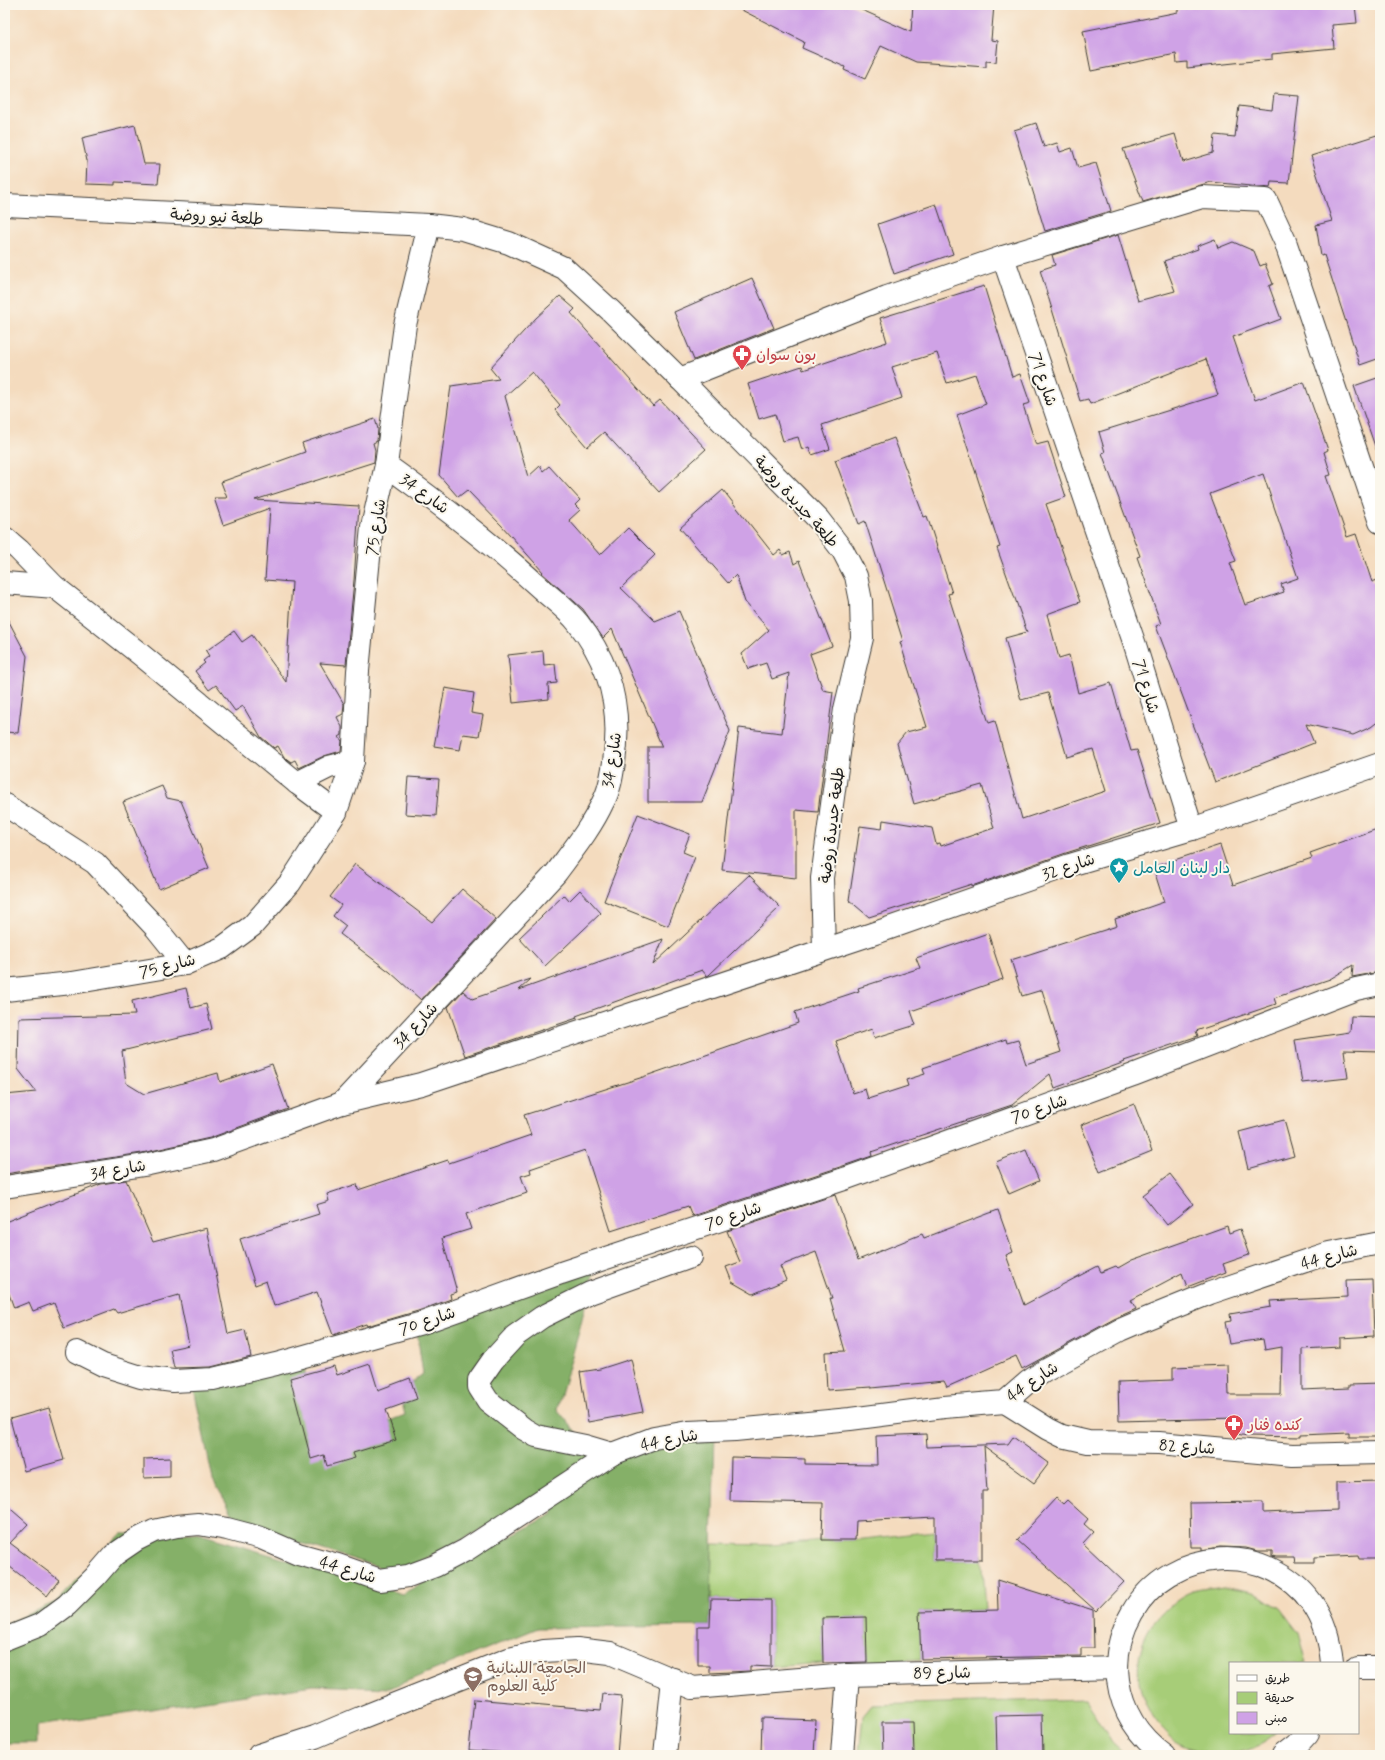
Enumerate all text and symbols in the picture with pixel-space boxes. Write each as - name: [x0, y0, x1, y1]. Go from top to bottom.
- street label: طلعة نيو روضة: [170, 205, 264, 230]
- pharmacy icon: بون سوان: [731, 343, 753, 371]
- place label: بون سوان: [756, 345, 816, 366]
- street label: شارع 71: [1024, 350, 1062, 409]
- street label: طلعة جديدة روضة: [749, 451, 843, 553]
- street label: شارع 34: [395, 469, 453, 519]
- street label: شارع 75: [362, 497, 391, 557]
- street label: شارع 71: [1127, 657, 1164, 716]
- street label: شارع 34: [598, 731, 627, 789]
- street label: طلعة جديدة روضة: [815, 766, 850, 885]
- street label: شارع 32: [1039, 849, 1098, 886]
- place icon: دار لبنان العامل: [1108, 856, 1130, 884]
- place label: دار لبنان العامل: [1133, 858, 1230, 879]
- street label: شارع 75: [137, 949, 198, 984]
- street label: شارع 34: [389, 998, 443, 1054]
- street label: شارع 70: [1009, 1090, 1070, 1129]
- street label: شارع 34: [89, 1155, 148, 1186]
- street label: شارع 70: [703, 1198, 764, 1235]
- street label: شارع 44: [1299, 1240, 1360, 1275]
- street label: شارع 70: [397, 1303, 458, 1340]
- street label: شارع 44: [1003, 1357, 1063, 1407]
- pharmacy icon: كنده فنار: [1223, 1413, 1245, 1441]
- place label: كنده فنار: [1246, 1415, 1302, 1436]
- street label: شارع 44: [639, 1425, 700, 1456]
- street label: شارع 82: [1158, 1435, 1216, 1460]
- street label: شارع 44: [317, 1552, 378, 1589]
- place label: الجامعة اللبنانية كلّية العلوم: [487, 1658, 586, 1698]
- street label: شارع 89: [913, 1662, 971, 1685]
- legend: [1229, 1662, 1359, 1734]
- school or university icon: الجامعة اللبنانية كلّية العلوم: [462, 1665, 484, 1693]
- text: طريق: [1265, 1671, 1290, 1687]
- text: حديقة: [1265, 1691, 1294, 1707]
- text: مبنى: [1265, 1711, 1288, 1727]

